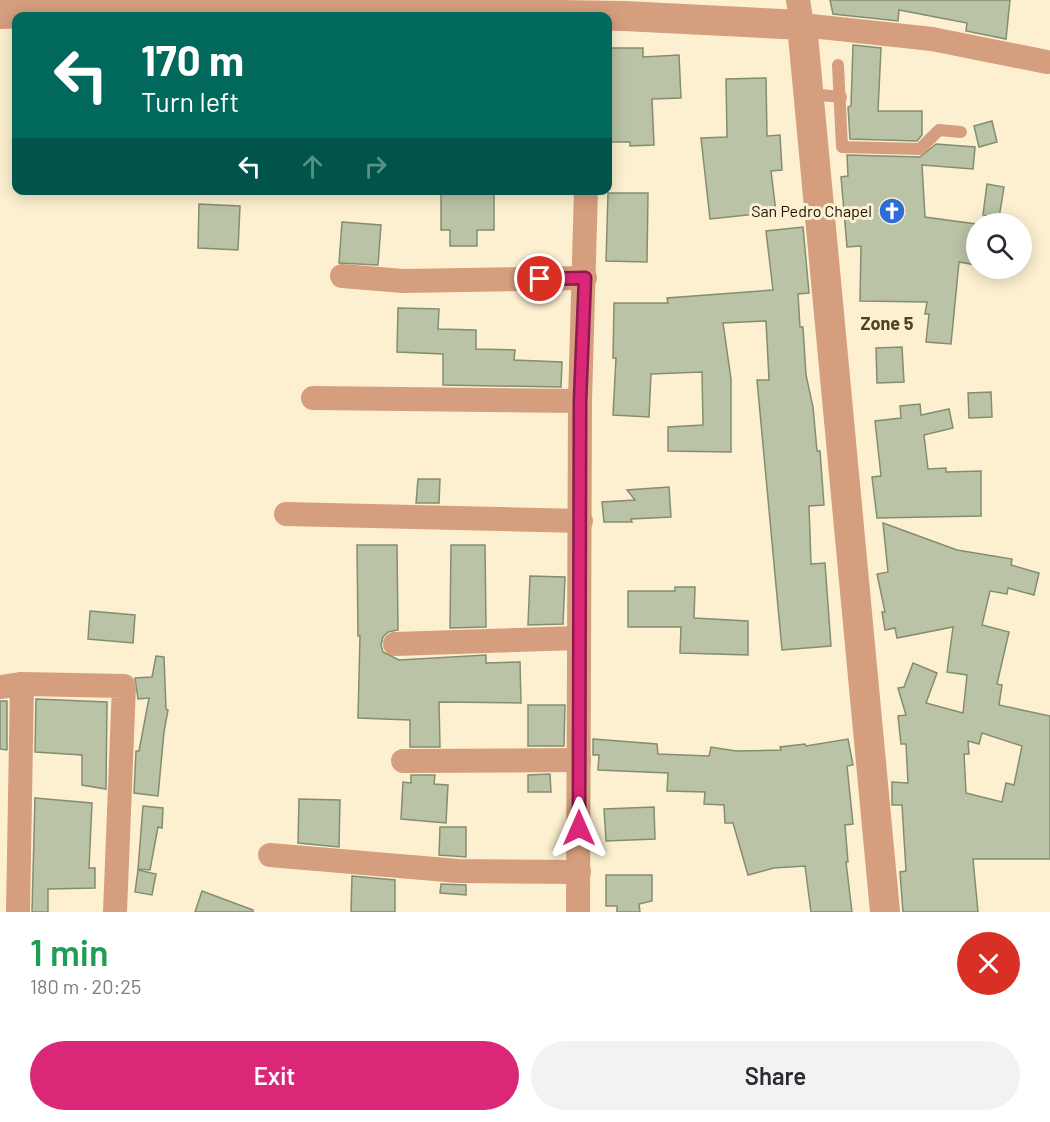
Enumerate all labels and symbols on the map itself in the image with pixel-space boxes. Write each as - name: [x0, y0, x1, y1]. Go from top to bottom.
- church icon: San Pedro Chapel: [877, 196, 907, 226]
- place label: San Pedro Chapel: [751, 201, 872, 220]
- pin: [514, 253, 565, 304]
- district label: Zone 5: [861, 312, 914, 334]
- position arrow: [547, 796, 611, 860]

